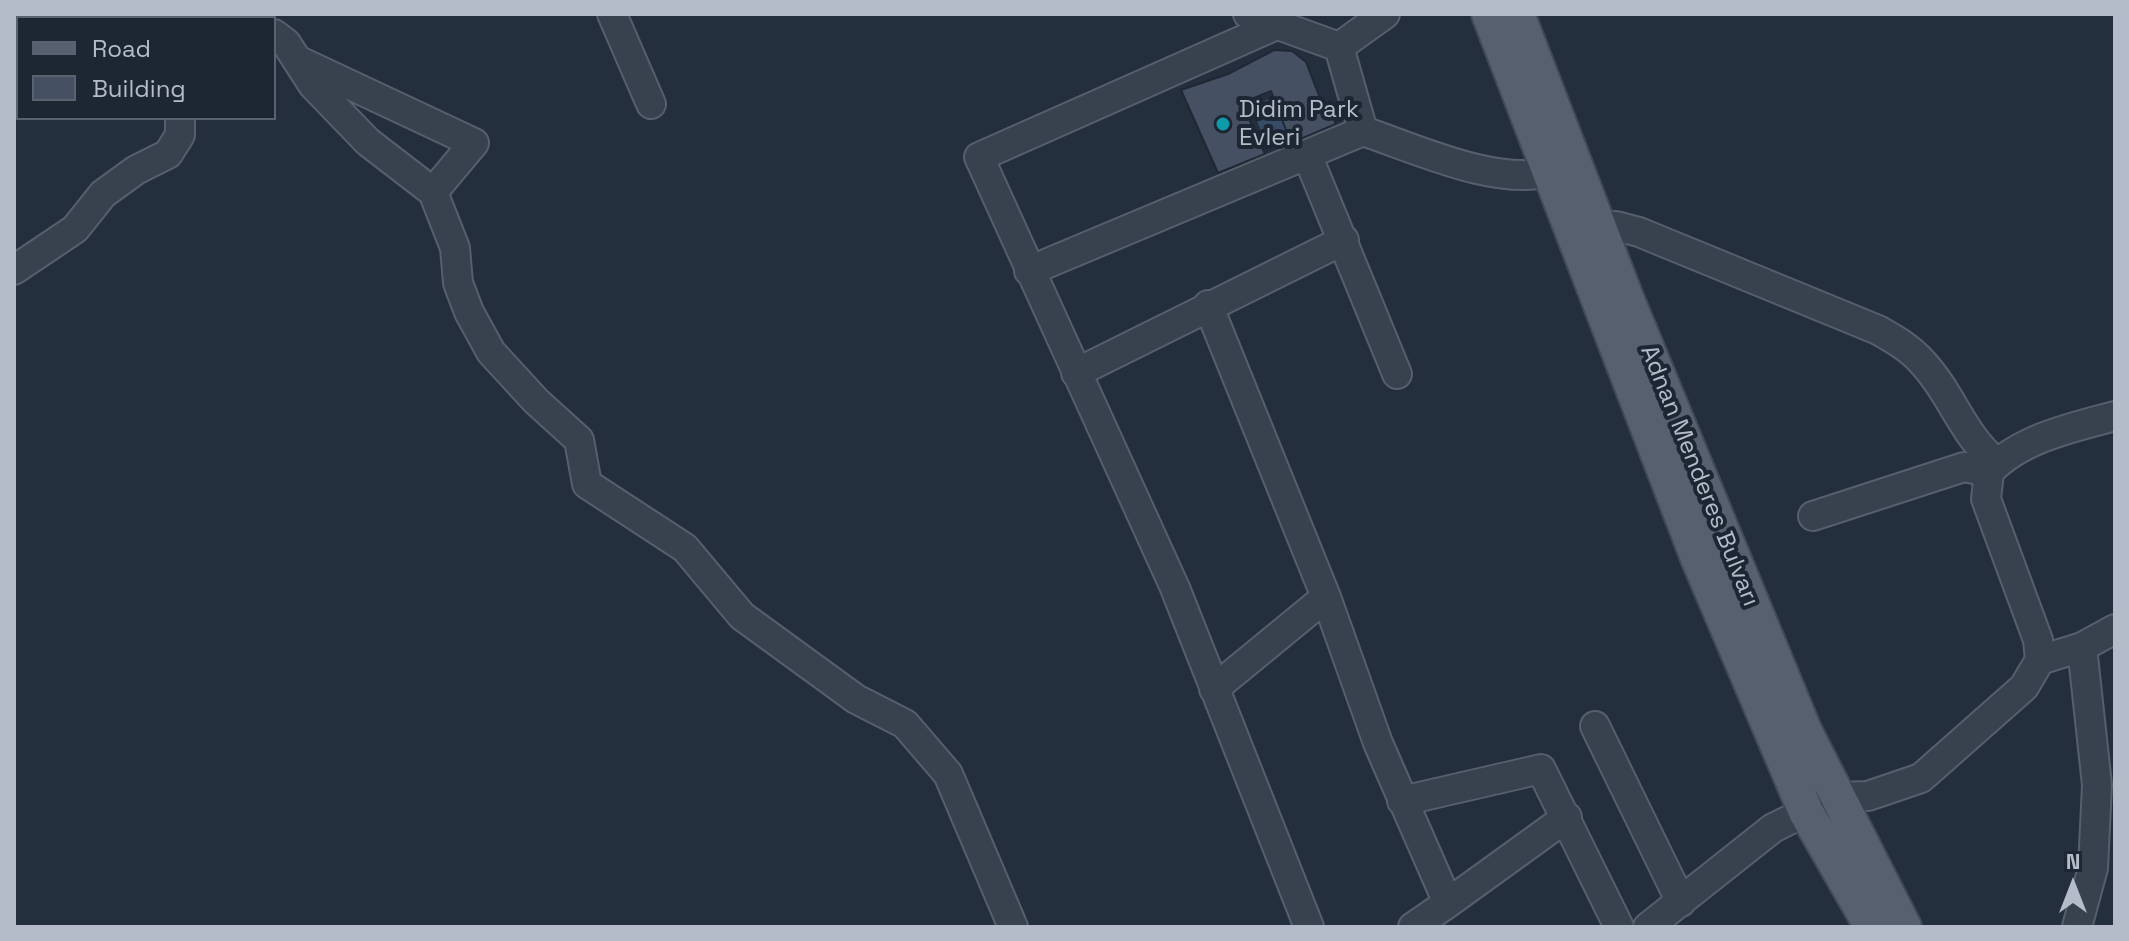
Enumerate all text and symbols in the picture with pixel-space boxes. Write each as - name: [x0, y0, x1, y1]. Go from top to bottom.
- legend: [16, 16, 276, 120]
- text: Road: [92, 33, 151, 64]
- text: Building: [92, 73, 186, 104]
- place label: Didim Park Evleri: [1239, 96, 1359, 152]
- marker: Didim Park Evleri: [1214, 115, 1232, 133]
- street label: Adnan Menderes Bulvarı: [1633, 341, 1765, 611]
- north arrow: [2033, 845, 2113, 925]
- text: N: [2066, 847, 2080, 875]

